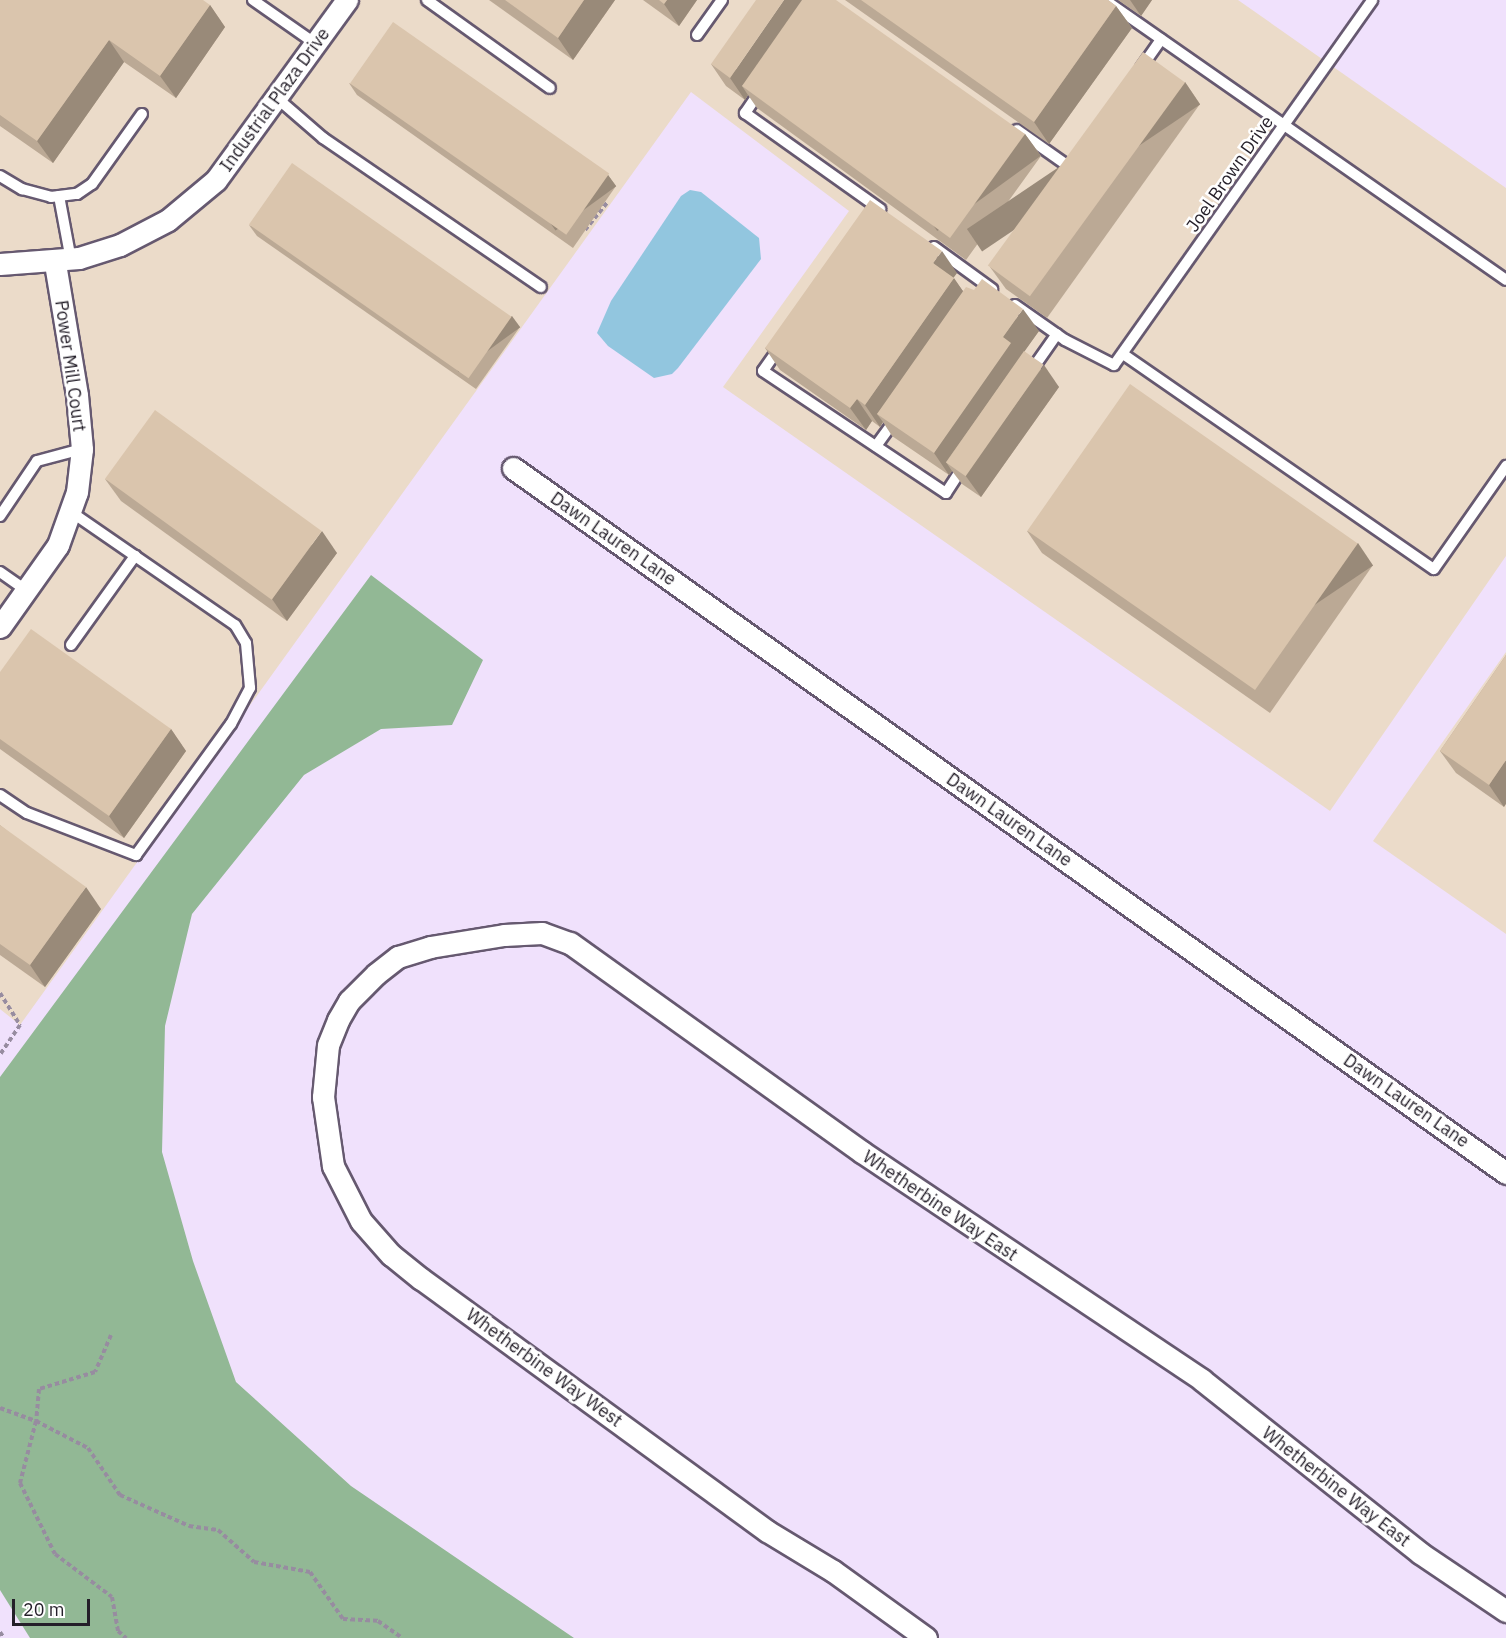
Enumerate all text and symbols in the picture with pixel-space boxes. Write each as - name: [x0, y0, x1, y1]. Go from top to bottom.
- street label: Industrial Plaza Drive: [216, 24, 334, 176]
- street label: Joel Brown Drive: [1182, 112, 1278, 236]
- street label: Power Mill Court: [50, 299, 90, 433]
- street label: Dawn Lauren Lane: [546, 488, 680, 590]
- street label: Dawn Lauren Lane: [942, 769, 1076, 871]
- street label: Dawn Lauren Lane: [1339, 1050, 1473, 1152]
- street label: Whetherbine Way East: [858, 1146, 1022, 1266]
- street label: Whetherbine Way West: [462, 1304, 626, 1432]
- street label: Whetherbine Way East: [1258, 1422, 1414, 1552]
- scale bar: [15, 1587, 93, 1625]
- text: 20 m: [23, 1598, 65, 1621]

